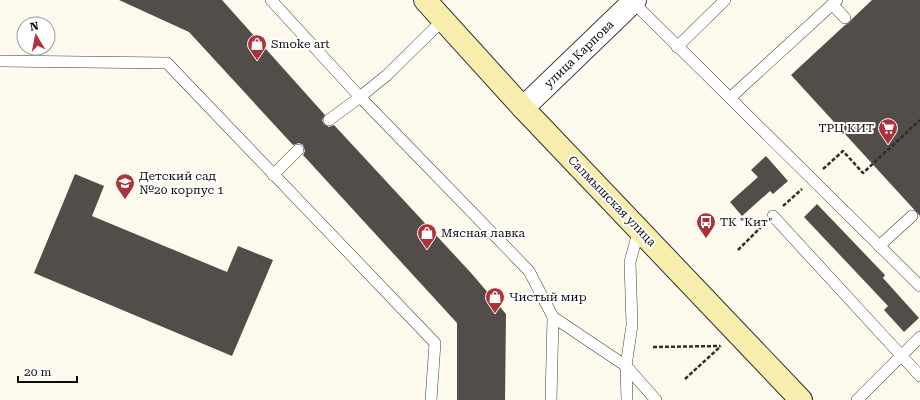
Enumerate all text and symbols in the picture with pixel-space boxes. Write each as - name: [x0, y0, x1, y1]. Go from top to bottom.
- north arrow: [16, 16, 56, 56]
- street label: улица Карпова: [541, 17, 617, 91]
- text: N: [29, 19, 40, 34]
- shop icon: Smoke art: [246, 33, 268, 61]
- place label: Smoke art: [271, 37, 330, 51]
- supermarket icon: ТРЦ КИТ: [877, 117, 899, 145]
- place label: ТРЦ КИТ: [818, 121, 874, 135]
- street label: Салмышская улица: [565, 153, 659, 250]
- place label: Детский сад №20 корпус 1: [139, 169, 224, 197]
- school or university icon: Детский сад №20 корпус 1: [114, 172, 136, 200]
- bus stop icon: ТК "Кит": [695, 211, 717, 239]
- place label: ТК "Кит": [720, 215, 772, 229]
- shop icon: Мясная лавка: [416, 222, 438, 250]
- place label: Мясная лавка: [441, 226, 525, 240]
- shop icon: Чистый мир: [484, 286, 506, 314]
- place label: Чистый мир: [509, 290, 587, 304]
- scale bar: [18, 358, 77, 384]
- text: 20 m: [24, 365, 51, 379]

